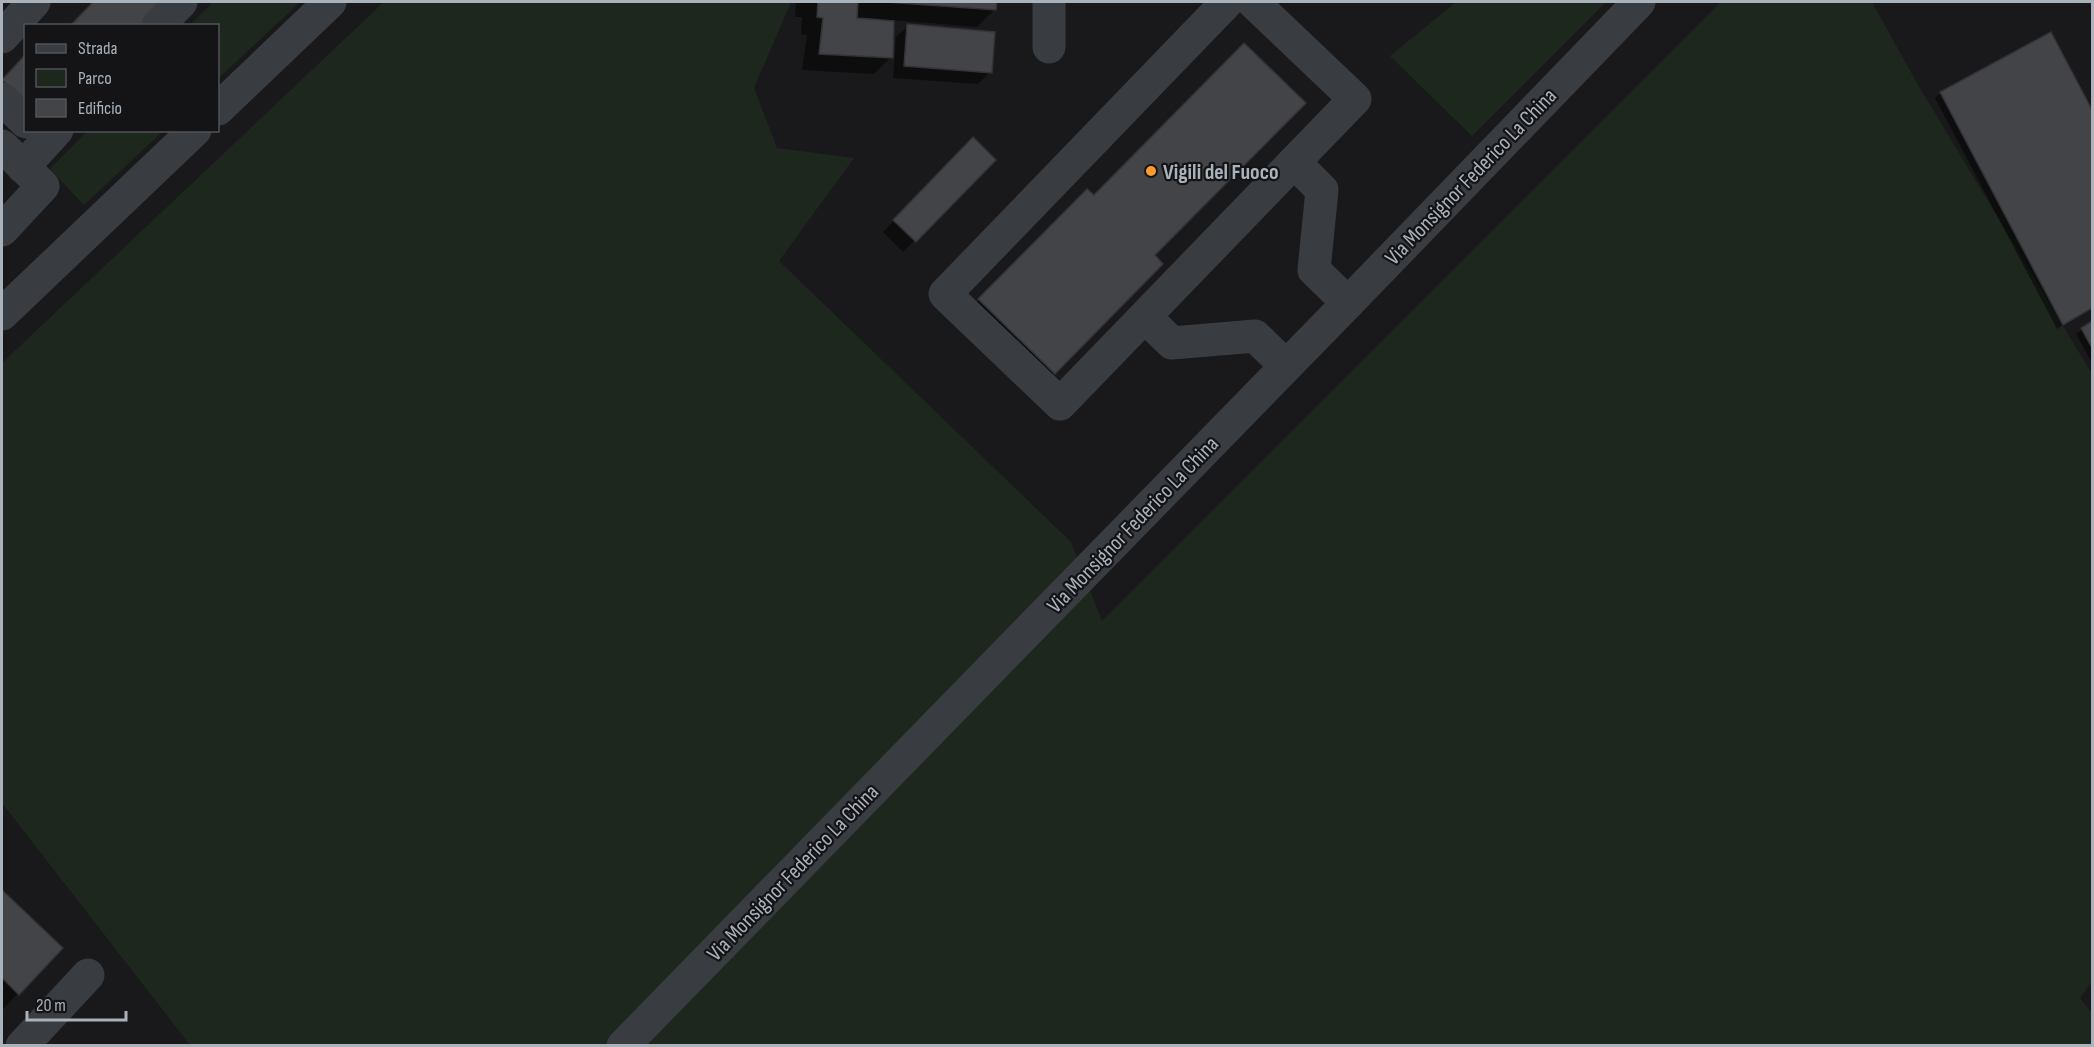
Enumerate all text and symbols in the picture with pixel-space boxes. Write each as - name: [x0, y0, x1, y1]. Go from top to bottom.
- legend: [24, 24, 219, 132]
- text: Strada: [78, 38, 118, 59]
- text: Parco: [78, 68, 112, 89]
- street label: Via Monsignor Federico La China: [1380, 83, 1563, 271]
- text: Edificio: [78, 98, 122, 119]
- place label: Vigili del Fuoco: [1163, 159, 1278, 186]
- marker: Vigili del Fuoco: [1144, 164, 1158, 178]
- street label: Via Monsignor Federico La China: [1042, 431, 1225, 619]
- street label: Via Monsignor Federico La China: [702, 779, 885, 967]
- scale bar: [27, 984, 126, 1022]
- text: 20 m: [36, 995, 66, 1016]

